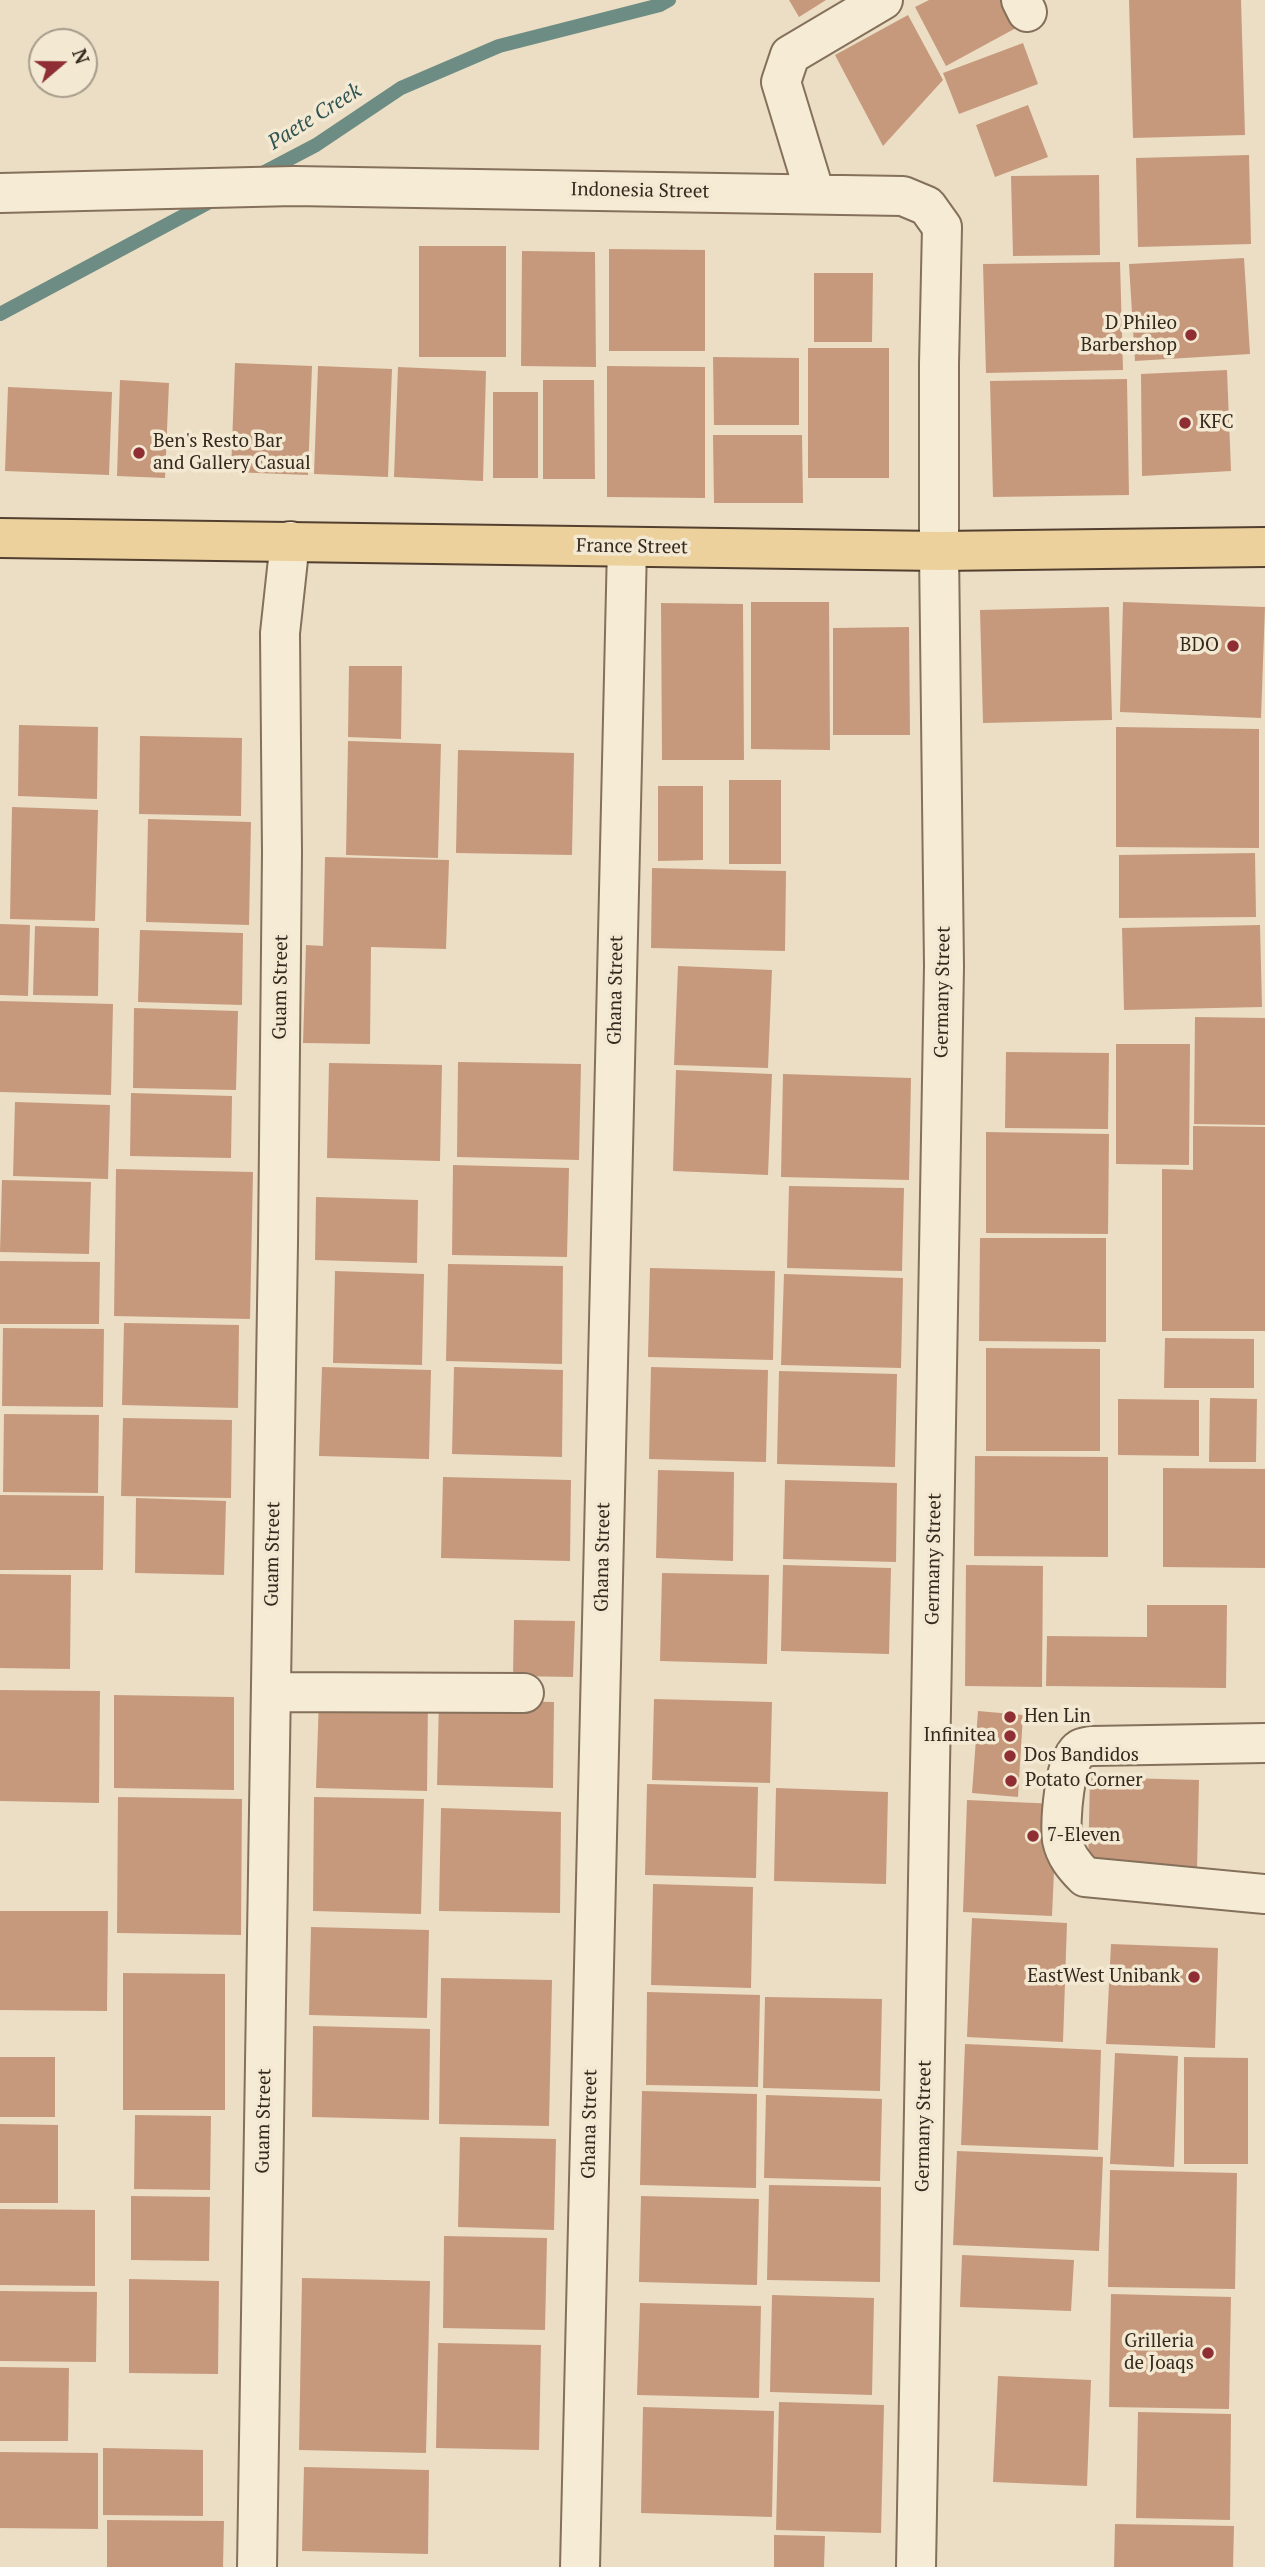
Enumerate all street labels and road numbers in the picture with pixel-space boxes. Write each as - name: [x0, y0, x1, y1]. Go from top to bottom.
- street label: Indonesia Street: [570, 178, 710, 204]
- street label: France Street: [576, 535, 688, 559]
- street label: Germany Street: [930, 926, 956, 1058]
- street label: Guam Street: [269, 934, 293, 1040]
- street label: Ghana Street: [604, 935, 628, 1045]
- street label: Germany Street: [921, 1493, 947, 1625]
- street label: Guam Street: [261, 1501, 285, 1607]
- street label: Ghana Street: [591, 1502, 615, 1612]
- street label: Germany Street: [911, 2060, 937, 2192]
- street label: Guam Street: [252, 2068, 276, 2174]
- street label: Ghana Street: [578, 2069, 602, 2179]

